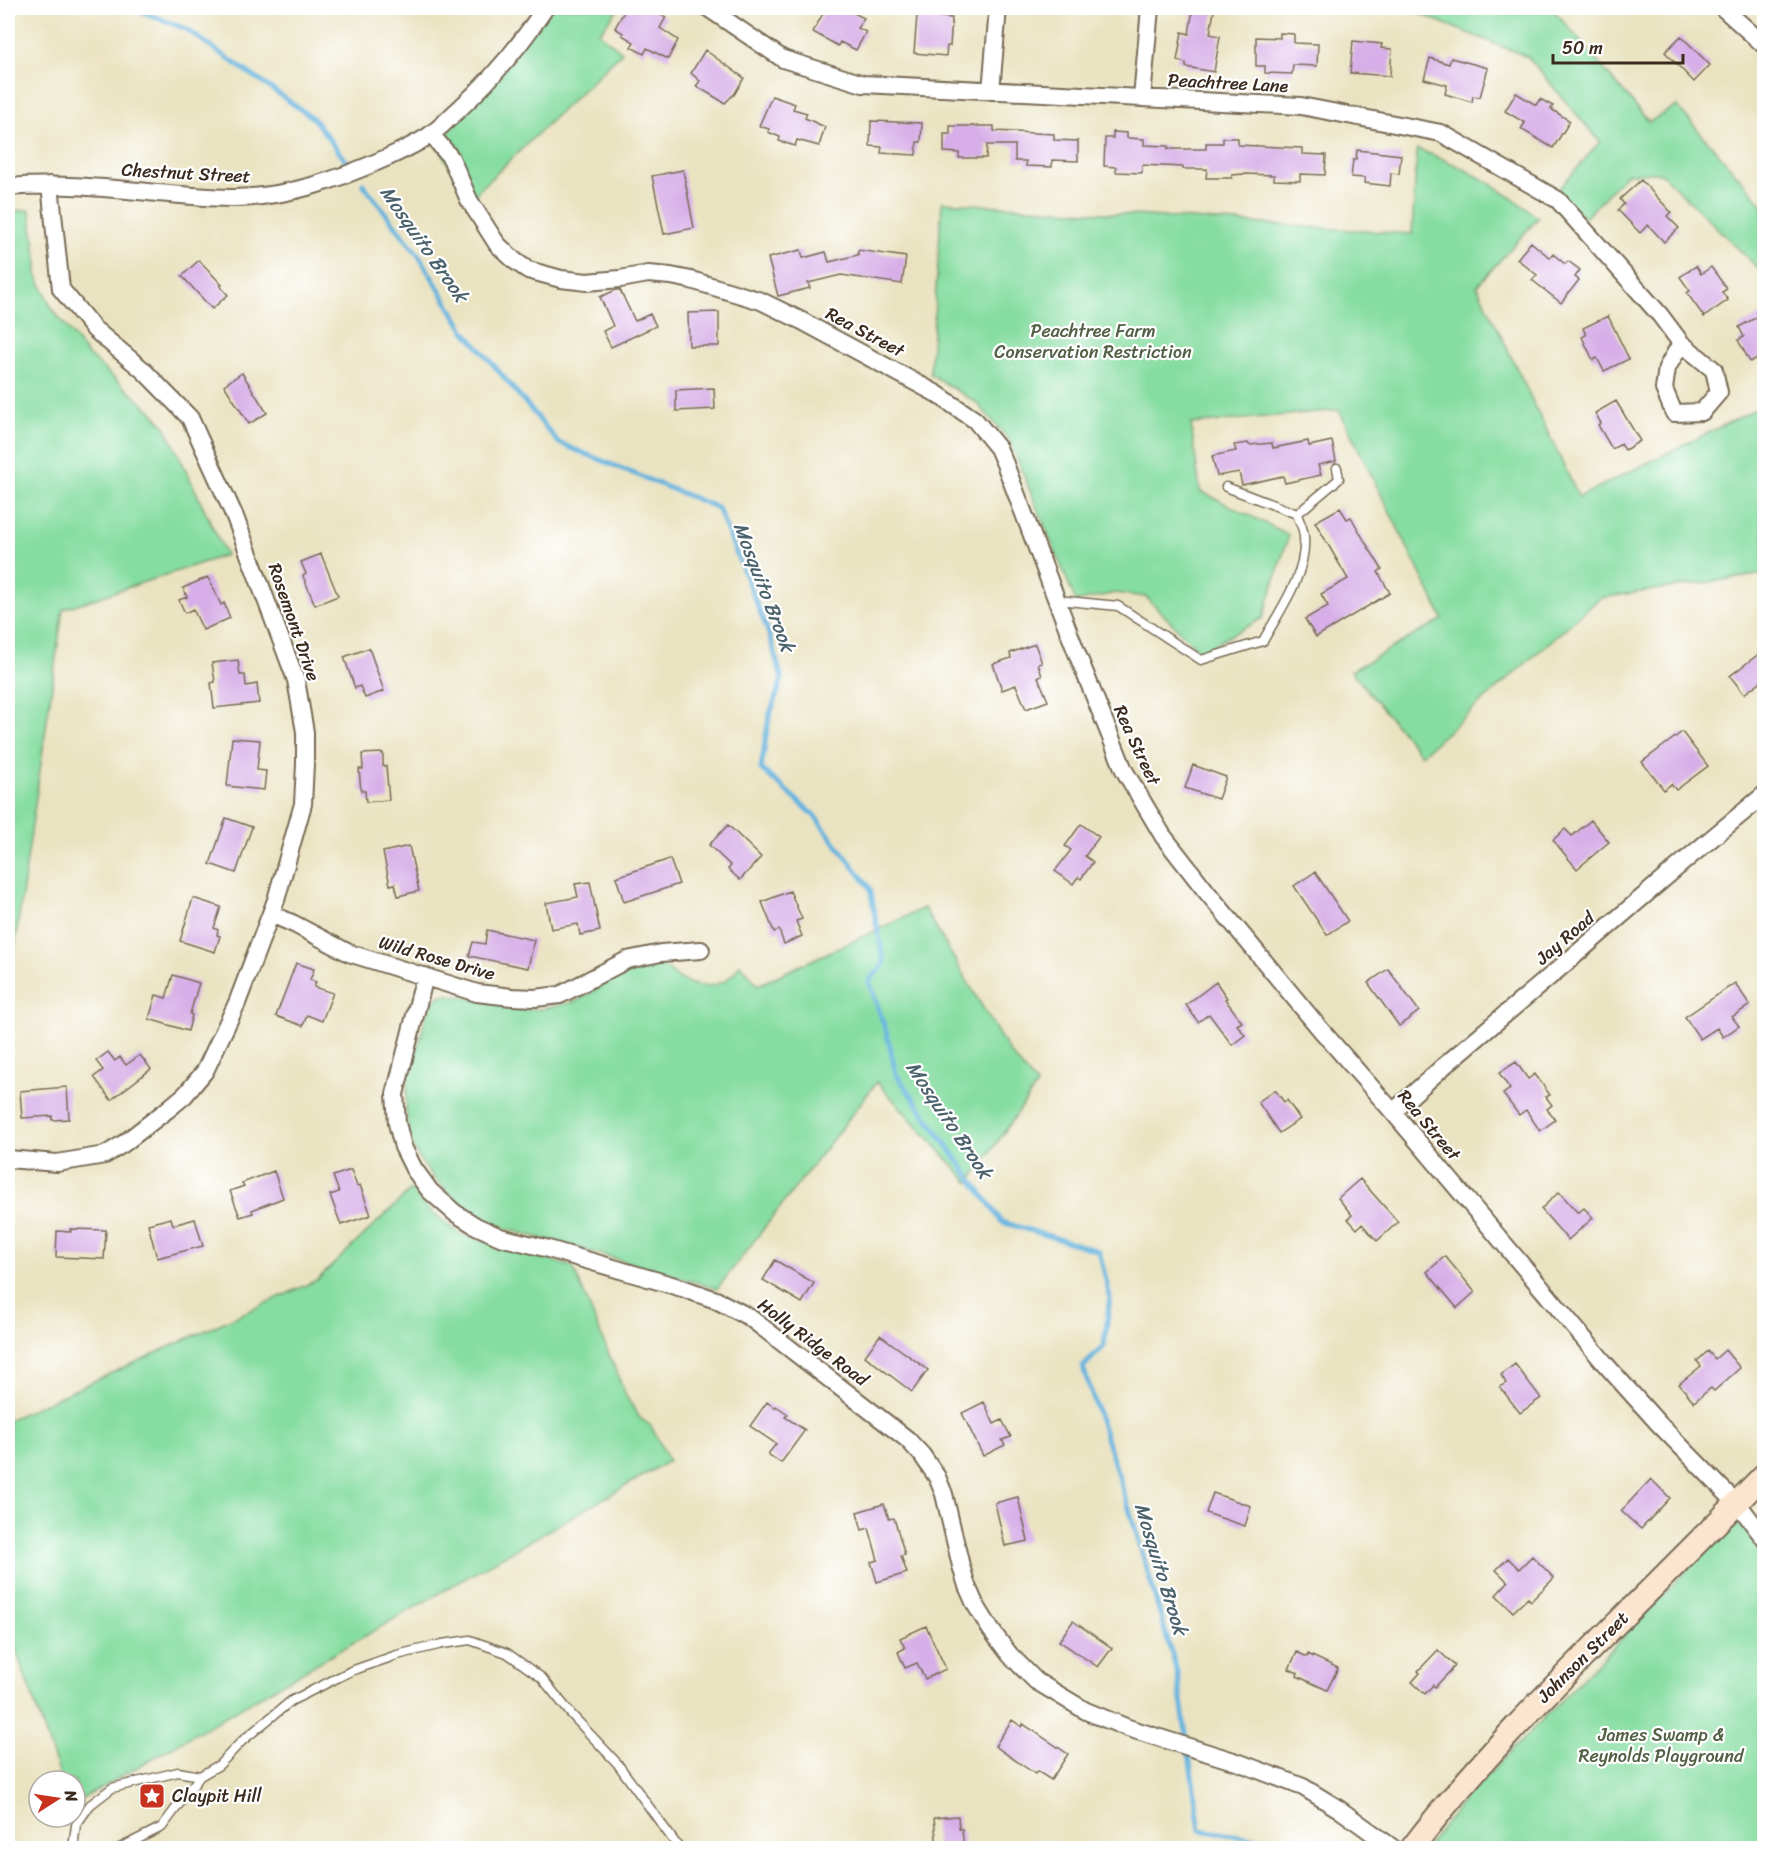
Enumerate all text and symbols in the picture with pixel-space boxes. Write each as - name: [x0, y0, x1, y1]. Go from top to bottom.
- scale bar: [1553, 27, 1684, 65]
- text: 50 m: [1562, 32, 1603, 64]
- street label: Peachtree Lane: [1167, 64, 1289, 102]
- street label: Chestnut Street: [121, 154, 251, 192]
- water label: Mosquito Brook: [370, 178, 479, 312]
- street label: Rea Street: [820, 298, 911, 367]
- park label: Peachtree Farm Conservation Restriction: [994, 315, 1192, 368]
- water label: Mosquito Brook: [723, 517, 806, 659]
- street label: Rosemont Drive: [259, 558, 329, 686]
- street label: Rea Street: [1104, 699, 1170, 791]
- street label: Jay Road: [1527, 902, 1603, 974]
- street label: Wild Rose Drive: [375, 926, 499, 990]
- water label: Mosquito Brook: [896, 1054, 1003, 1188]
- street label: Rea Street: [1389, 1082, 1469, 1169]
- street label: Holly Ridge Road: [751, 1289, 877, 1395]
- water label: Mosquito Brook: [1124, 1499, 1198, 1642]
- street label: Johnson Street: [1529, 1603, 1637, 1711]
- park label: James Swamp & Reynolds Playground: [1579, 1719, 1745, 1772]
- north arrow: [27, 1769, 87, 1829]
- place label: Claypit Hill: [172, 1780, 263, 1812]
- place icon: Claypit Hill: [137, 1781, 167, 1811]
- text: N: [56, 1787, 87, 1805]

